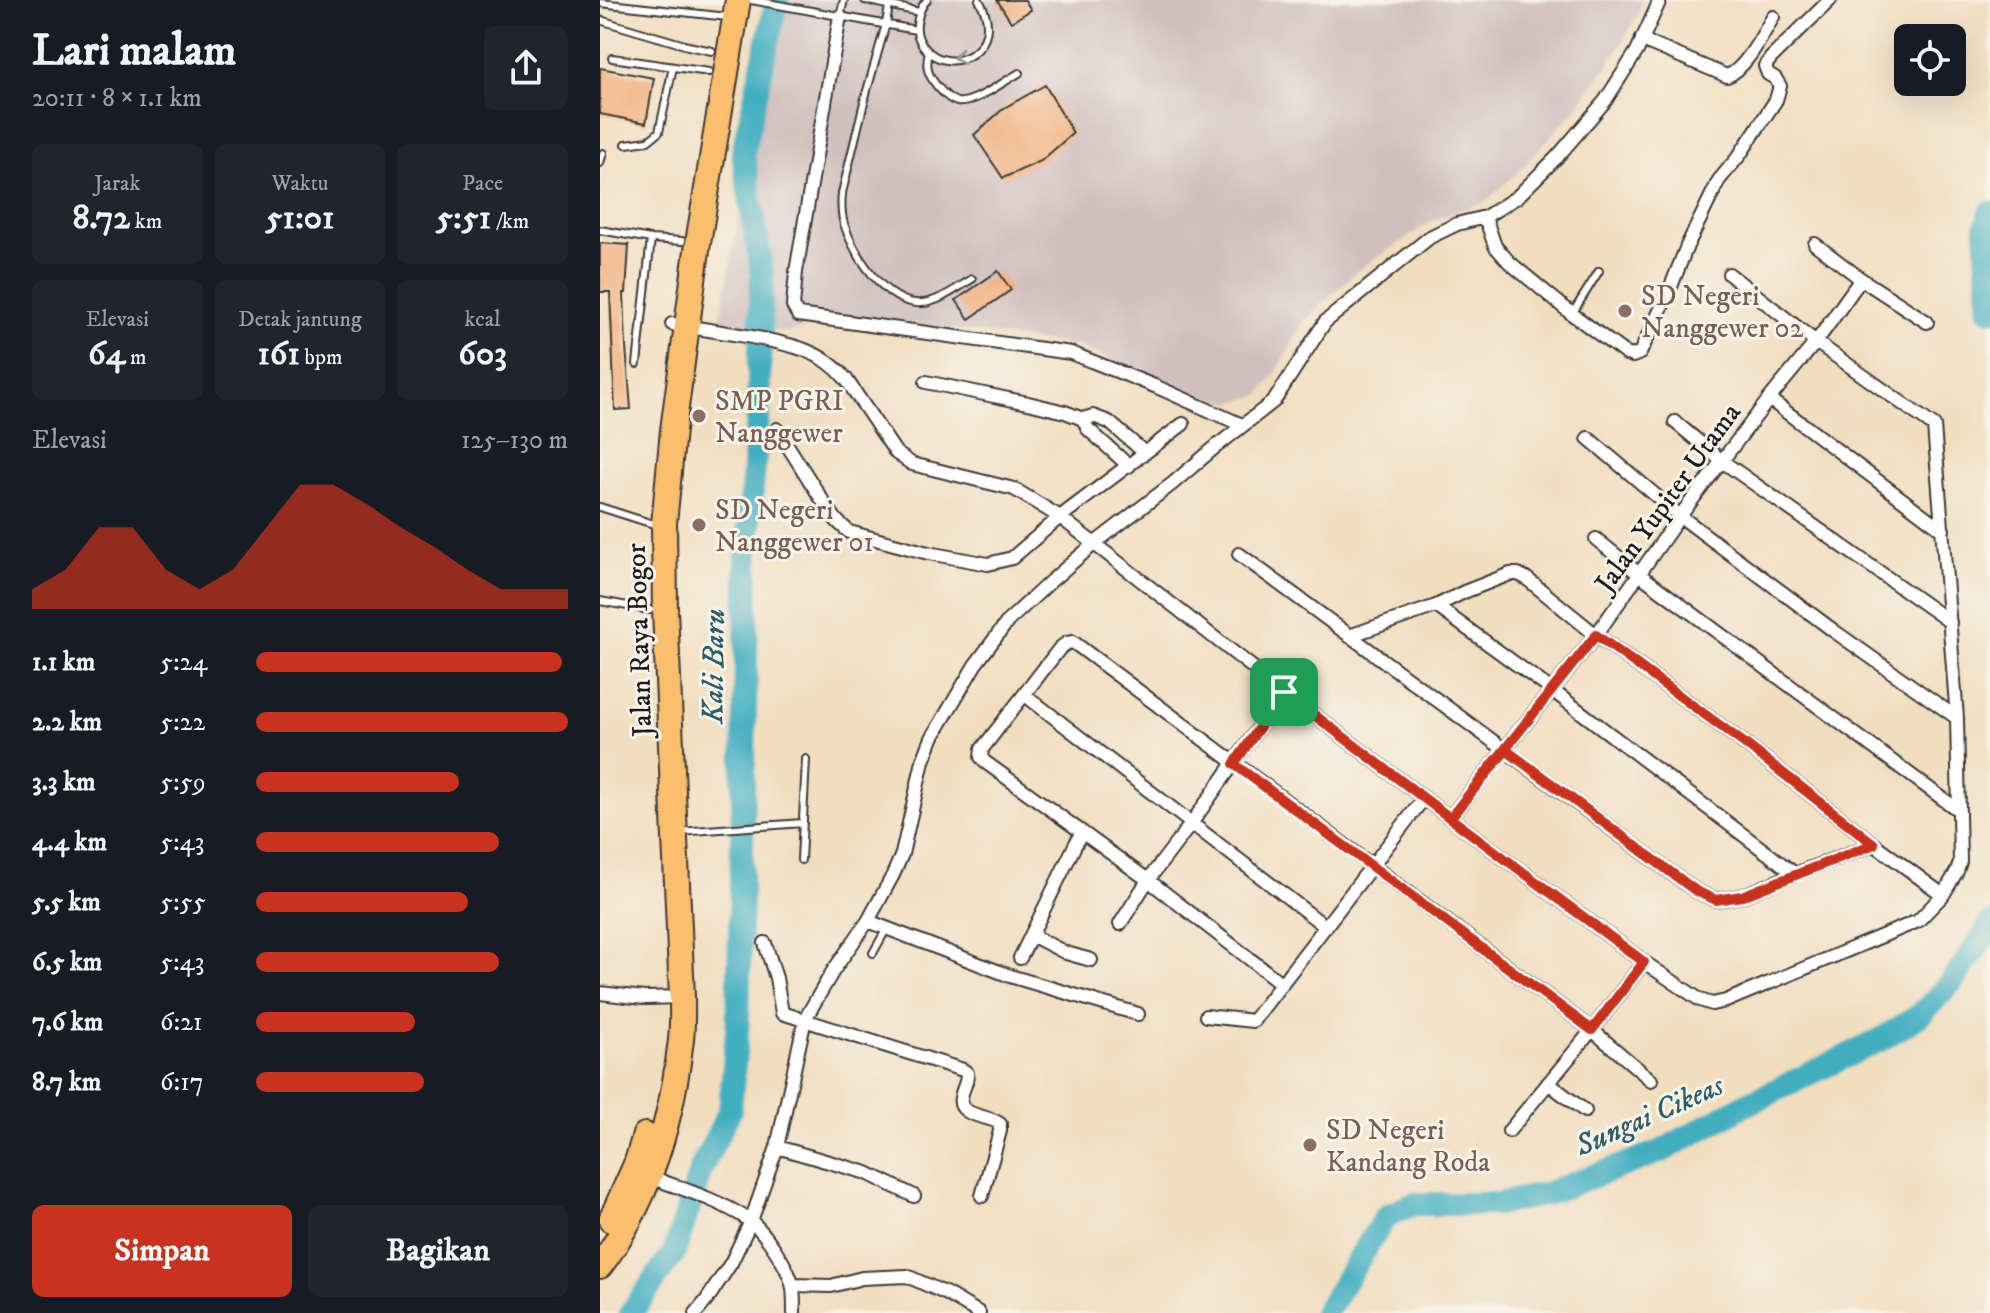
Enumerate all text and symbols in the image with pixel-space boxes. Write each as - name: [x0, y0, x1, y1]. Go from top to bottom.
- text: Lari malam: [32, 24, 236, 79]
- map controls: [1894, 24, 1966, 96]
- button: locate: [1894, 24, 1966, 96]
- button: share: [484, 26, 568, 110]
- one-way arrow: [952, 48, 965, 65]
- text: 20:11 · 8 × 1.1 km: [32, 82, 202, 115]
- text: Jarak: [94, 170, 140, 197]
- text: Waktu: [272, 170, 328, 197]
- text: Pace: [462, 170, 503, 197]
- text: 8.72: [72, 197, 130, 239]
- text: 51:01: [266, 197, 334, 239]
- text: 5:51: [436, 197, 491, 239]
- text: km: [130, 208, 162, 235]
- text: /km: [491, 208, 529, 235]
- place label: SD Negeri Nanggewer 02: [1641, 279, 1804, 346]
- marker: SD Negeri Nanggewer 02: [1616, 302, 1634, 320]
- text: Elevasi: [86, 306, 149, 333]
- text: Detak jantung: [238, 306, 362, 333]
- text: kcal: [465, 306, 501, 333]
- text: 64: [88, 333, 125, 375]
- text: 161: [258, 333, 300, 375]
- text: 603: [458, 333, 507, 375]
- text: m: [125, 344, 147, 371]
- text: bpm: [300, 344, 342, 371]
- place label: SMP PGRI Nanggewer: [715, 384, 844, 451]
- street label: Jalan Yupiter Utama: [1586, 396, 1749, 602]
- marker: SMP PGRI Nanggewer: [690, 407, 708, 425]
- text: Elevasi: [32, 424, 107, 457]
- text: 125–130 m: [461, 424, 568, 457]
- place label: SD Negeri Nanggewer 01: [715, 493, 874, 560]
- marker: SD Negeri Nanggewer 01: [690, 516, 708, 534]
- street label: Jalan Raya Bogor: [619, 542, 660, 740]
- water label: Kali Baru: [695, 608, 734, 725]
- text: 1.1 km: [32, 646, 95, 679]
- text: 5:24: [160, 646, 207, 679]
- pin: [1250, 658, 1318, 726]
- icon: arrive: [1262, 670, 1306, 714]
- text: 2.2 km: [32, 706, 102, 739]
- text: 5:22: [160, 706, 205, 739]
- text: 3.3 km: [32, 766, 96, 799]
- text: 5:59: [160, 766, 206, 799]
- text: 4.4 km: [32, 826, 107, 859]
- text: 5:43: [160, 826, 204, 859]
- text: 5.5 km: [32, 886, 101, 919]
- text: 5:55: [160, 886, 206, 919]
- text: 6.5 km: [32, 946, 102, 979]
- text: 5:43: [160, 946, 204, 979]
- text: 7.6 km: [32, 1006, 103, 1039]
- text: 6:21: [160, 1006, 203, 1039]
- text: 8.7 km: [32, 1066, 101, 1099]
- text: 6:17: [160, 1066, 204, 1099]
- water label: Sungai Cikeas: [1569, 1067, 1730, 1166]
- place label: SD Negeri Kandang Roda: [1326, 1113, 1490, 1180]
- marker: SD Negeri Kandang Roda: [1301, 1136, 1319, 1154]
- button: Simpan: [32, 1205, 292, 1297]
- button: Bagikan: [308, 1205, 568, 1297]

